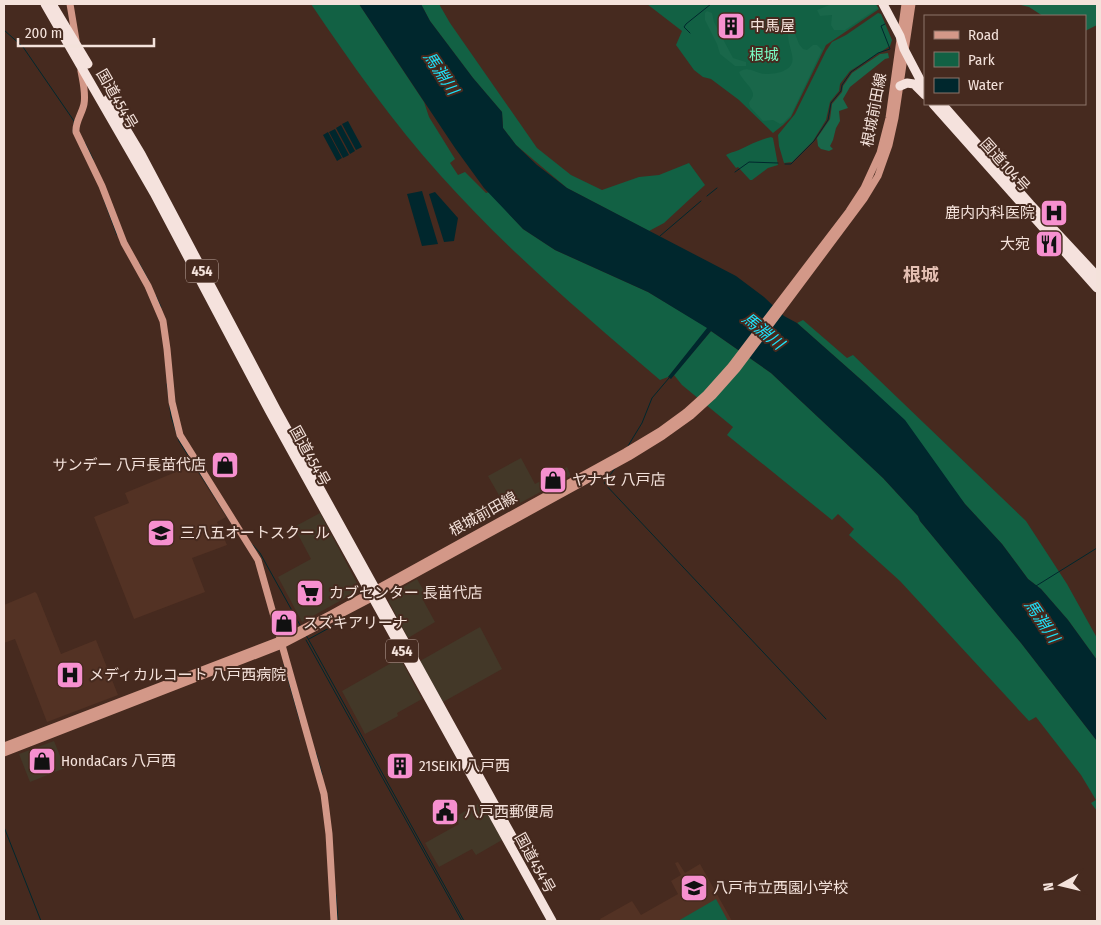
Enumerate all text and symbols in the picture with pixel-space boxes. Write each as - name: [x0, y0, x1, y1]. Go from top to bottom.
- building icon: 中馬屋: [716, 11, 746, 41]
- scale bar: [18, 15, 154, 47]
- legend: [924, 15, 1086, 105]
- place label: 中馬屋: [750, 17, 795, 35]
- text: 200 m: [25, 24, 62, 42]
- text: Road: [968, 26, 999, 44]
- park label: 根城: [749, 46, 779, 64]
- water label: 馬淵川: [420, 48, 463, 100]
- text: Park: [968, 51, 995, 69]
- street label: 国道454号: [93, 66, 141, 132]
- street label: 根城前田線: [858, 71, 890, 149]
- text: Water: [968, 76, 1004, 94]
- street label: 国道104号: [976, 134, 1034, 196]
- hospital icon: 鹿内内科医院: [1039, 198, 1069, 228]
- place label: 鹿内内科医院: [945, 204, 1035, 222]
- restaurant icon: 大宛: [1034, 229, 1064, 259]
- place label: 大宛: [1000, 235, 1030, 253]
- road number: 454: [186, 260, 218, 282]
- district label: 根城: [903, 264, 939, 286]
- water label: 馬淵川: [738, 309, 789, 355]
- street label: 国道454号: [286, 423, 334, 489]
- shop icon: サンデー 八戸長苗代店: [210, 450, 240, 480]
- place label: サンデー 八戸長苗代店: [52, 456, 206, 474]
- shop icon: ヤナセ 八戸店: [538, 465, 568, 495]
- place label: ヤナセ 八戸店: [572, 471, 666, 489]
- street label: 根城前田線: [446, 488, 520, 540]
- school or university icon: 三八五オートスクール: [146, 518, 176, 548]
- place label: 三八五オートスクール: [180, 524, 330, 542]
- supermarket icon: カブセンター 長苗代店: [295, 578, 325, 608]
- place label: カブセンター 長苗代店: [329, 584, 483, 602]
- water label: 馬淵川: [1021, 596, 1064, 648]
- shop icon: スズキアリーナ: [269, 608, 299, 638]
- place label: スズキアリーナ: [303, 614, 408, 632]
- road number: 454: [386, 640, 418, 662]
- hospital icon: メディカルコート 八戸西病院: [55, 660, 85, 690]
- place label: メディカルコート 八戸西病院: [89, 666, 286, 684]
- shop icon: HondaCars 八戸西: [27, 746, 57, 776]
- building icon: 21SEIKI 八戸西: [385, 751, 415, 781]
- place label: HondaCars 八戸西: [61, 752, 176, 770]
- place label: 21SEIKI 八戸西: [419, 757, 510, 775]
- public building icon: 八戸西郵便局: [430, 797, 460, 827]
- place label: 八戸西郵便局: [464, 803, 554, 821]
- street label: 国道454号: [511, 830, 559, 896]
- north arrow: [1036, 860, 1086, 910]
- school or university icon: 八戸市立西園小学校: [679, 873, 709, 903]
- place label: 八戸市立西園小学校: [713, 879, 848, 897]
- text: N: [1040, 881, 1058, 892]

